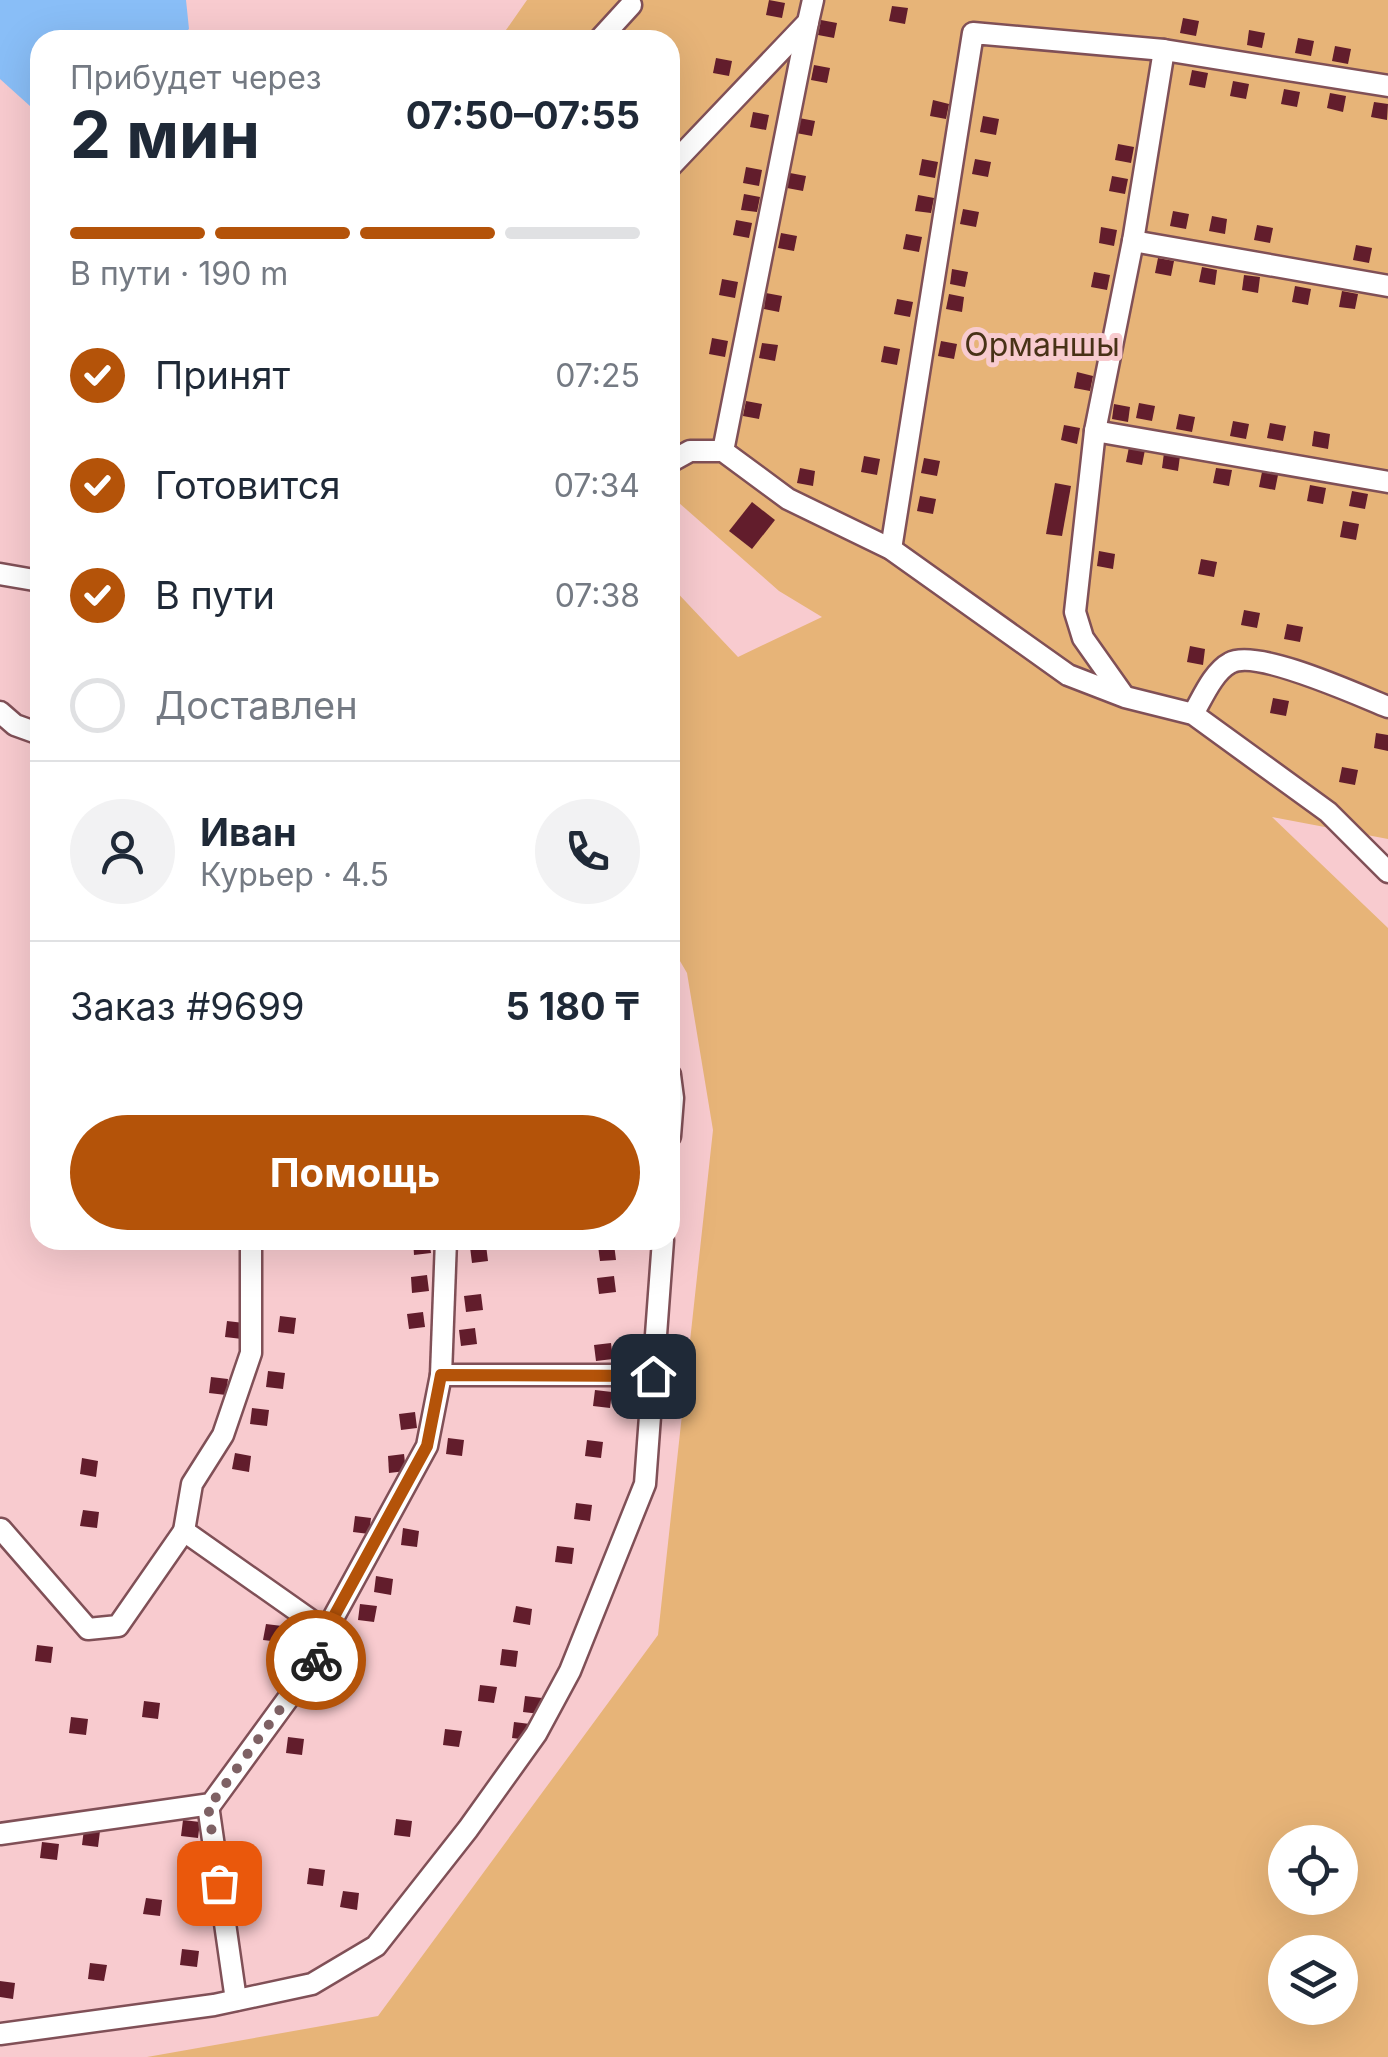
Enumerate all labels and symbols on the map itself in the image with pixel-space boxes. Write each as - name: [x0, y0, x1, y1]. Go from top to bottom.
- park label: Орманшы: [964, 325, 1120, 364]
- pin: [611, 1334, 696, 1419]
- courier: [266, 1610, 366, 1710]
- pin: [177, 1841, 262, 1926]

